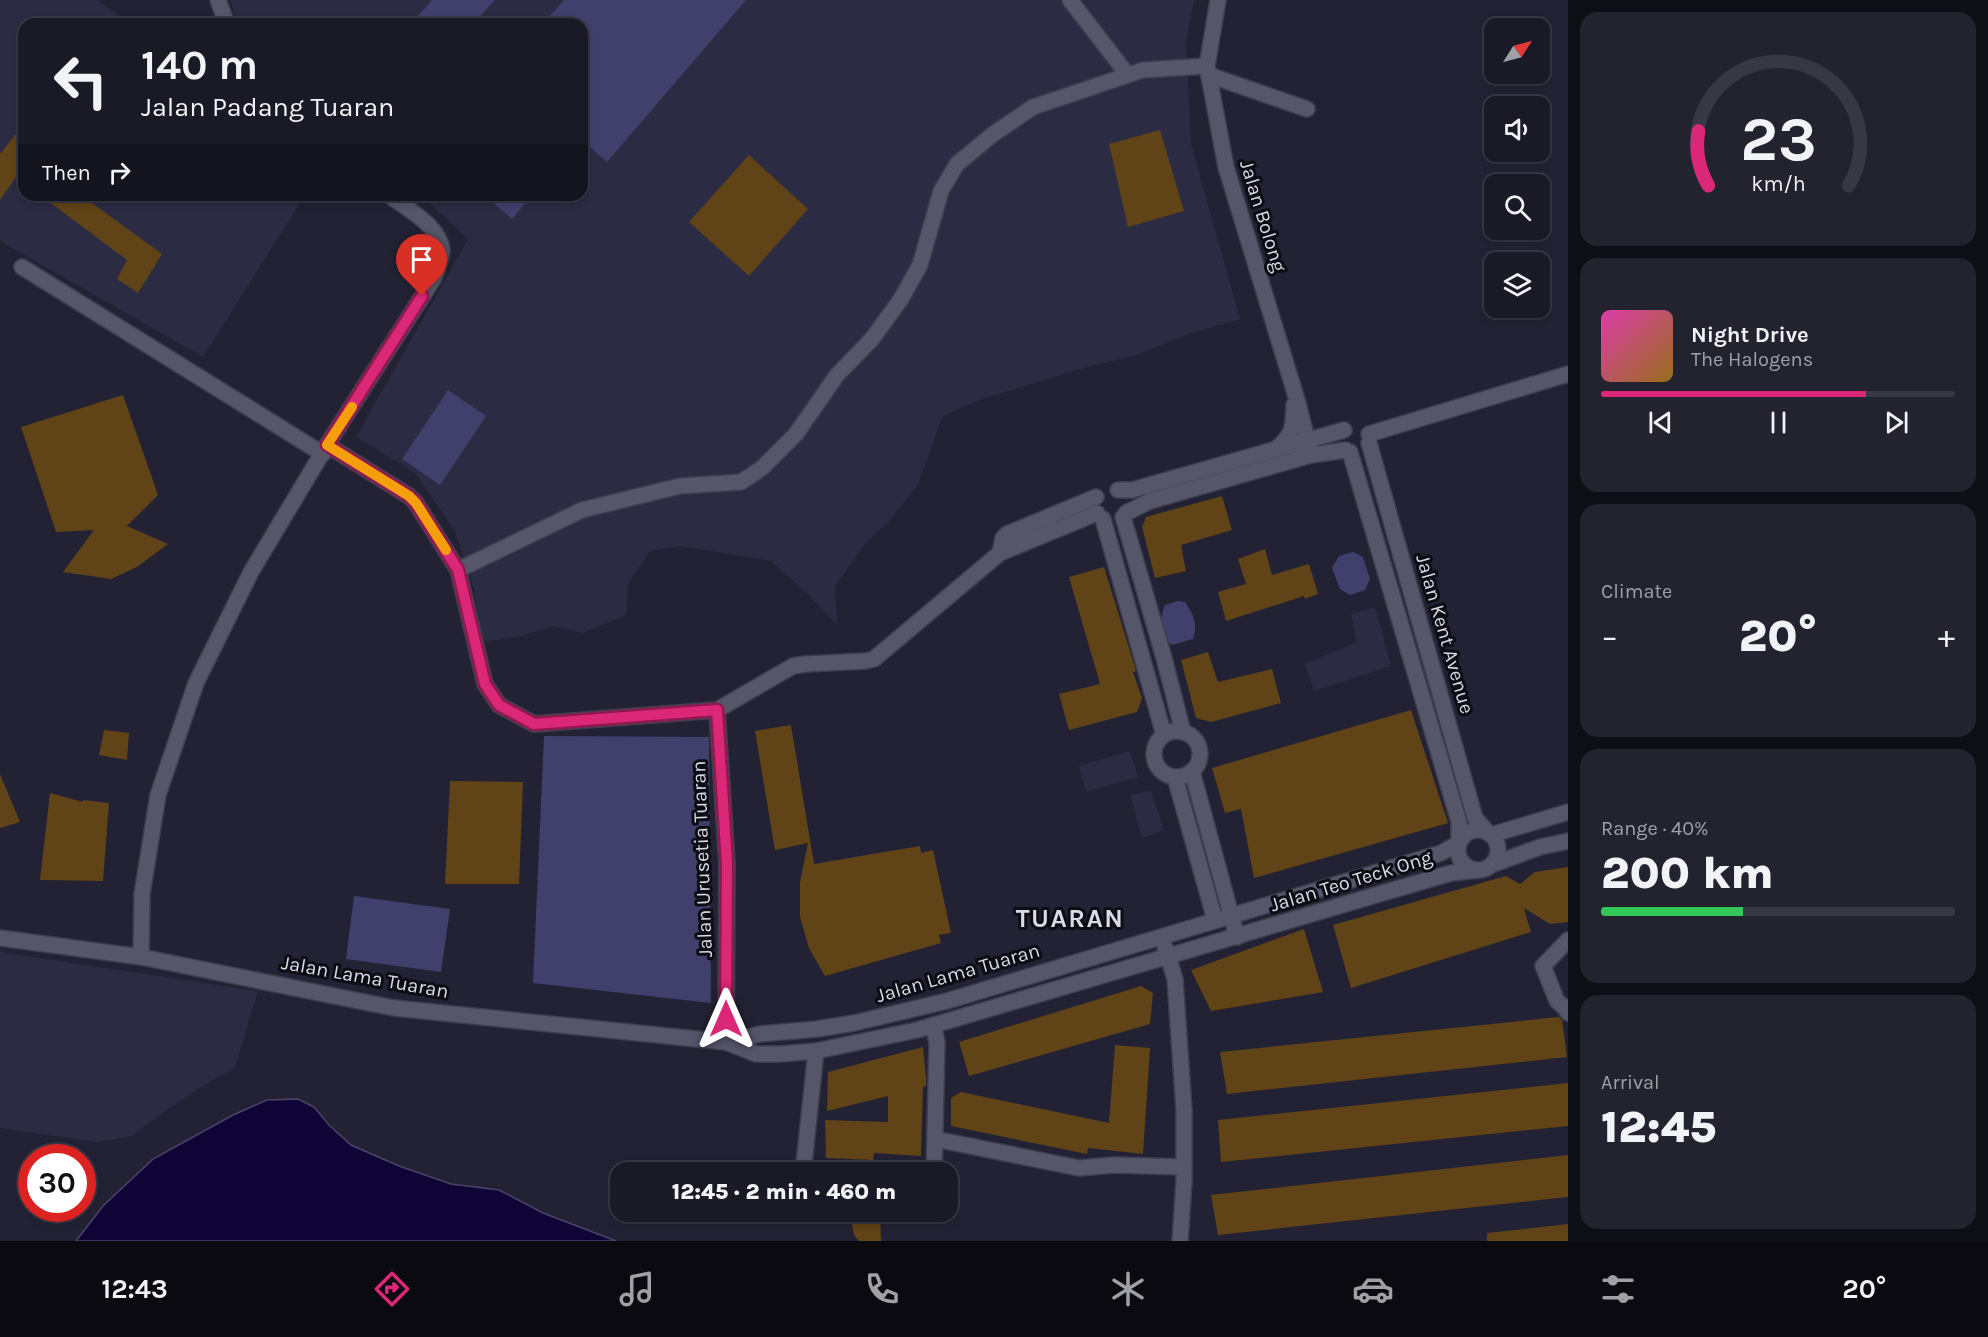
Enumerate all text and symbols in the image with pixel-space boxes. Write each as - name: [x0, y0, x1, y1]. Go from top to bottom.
- north arrow: [1484, 18, 1550, 84]
- map controls: [1484, 18, 1550, 318]
- text: 140 m: [141, 40, 258, 90]
- icon: left: [42, 42, 120, 120]
- text: Jalan Padang Tuaran: [141, 91, 394, 123]
- button: sound: [1484, 96, 1550, 162]
- text: 23: [1740, 103, 1816, 176]
- icon: right: [103, 156, 136, 189]
- street label: Jalan Bolong: [1235, 157, 1291, 275]
- text: Then: [42, 160, 91, 186]
- text: km/h: [1751, 171, 1805, 196]
- button: search: [1484, 174, 1550, 240]
- pin: [396, 234, 447, 296]
- icon: arrive: [405, 243, 438, 276]
- button: layers: [1484, 252, 1550, 318]
- text: Night Drive: [1691, 322, 1809, 348]
- text: The Halogens: [1691, 348, 1813, 371]
- icon: previous: [1644, 406, 1677, 439]
- icon: pause: [1762, 406, 1795, 439]
- icon: next: [1880, 406, 1913, 439]
- street label: Jalan Kent Avenue: [1411, 551, 1479, 717]
- text: Climate: [1601, 580, 1672, 603]
- text: 20°: [1739, 610, 1817, 662]
- text: −: [1601, 617, 1618, 655]
- text: +: [1938, 617, 1955, 655]
- street label: Jalan Urusetia Tuaran: [687, 760, 717, 958]
- text: Range · 40%: [1601, 817, 1709, 840]
- street label: Jalan Teo Teck Ong: [1267, 845, 1435, 917]
- text: 200 km: [1601, 847, 1773, 899]
- district label: TUARAN: [1016, 903, 1124, 934]
- street label: Jalan Lama Tuaran: [873, 939, 1043, 1007]
- street label: Jalan Lama Tuaran: [280, 951, 450, 1003]
- position arrow: [694, 987, 758, 1051]
- text: Arrival: [1601, 1071, 1660, 1094]
- text: 12:45: [1601, 1101, 1716, 1153]
- speed limit sign: 30: [18, 1144, 96, 1222]
- text: 12:45 · 2 min · 460 m: [672, 1179, 896, 1205]
- icon: directions: [371, 1268, 413, 1310]
- icon: music: [616, 1268, 658, 1310]
- icon: phone: [861, 1268, 903, 1310]
- icon: climate: [1107, 1268, 1149, 1310]
- icon: car: [1352, 1268, 1394, 1310]
- icon: filters: [1597, 1268, 1639, 1310]
- text: 12:43: [102, 1273, 168, 1305]
- text: 20°: [1842, 1273, 1886, 1305]

